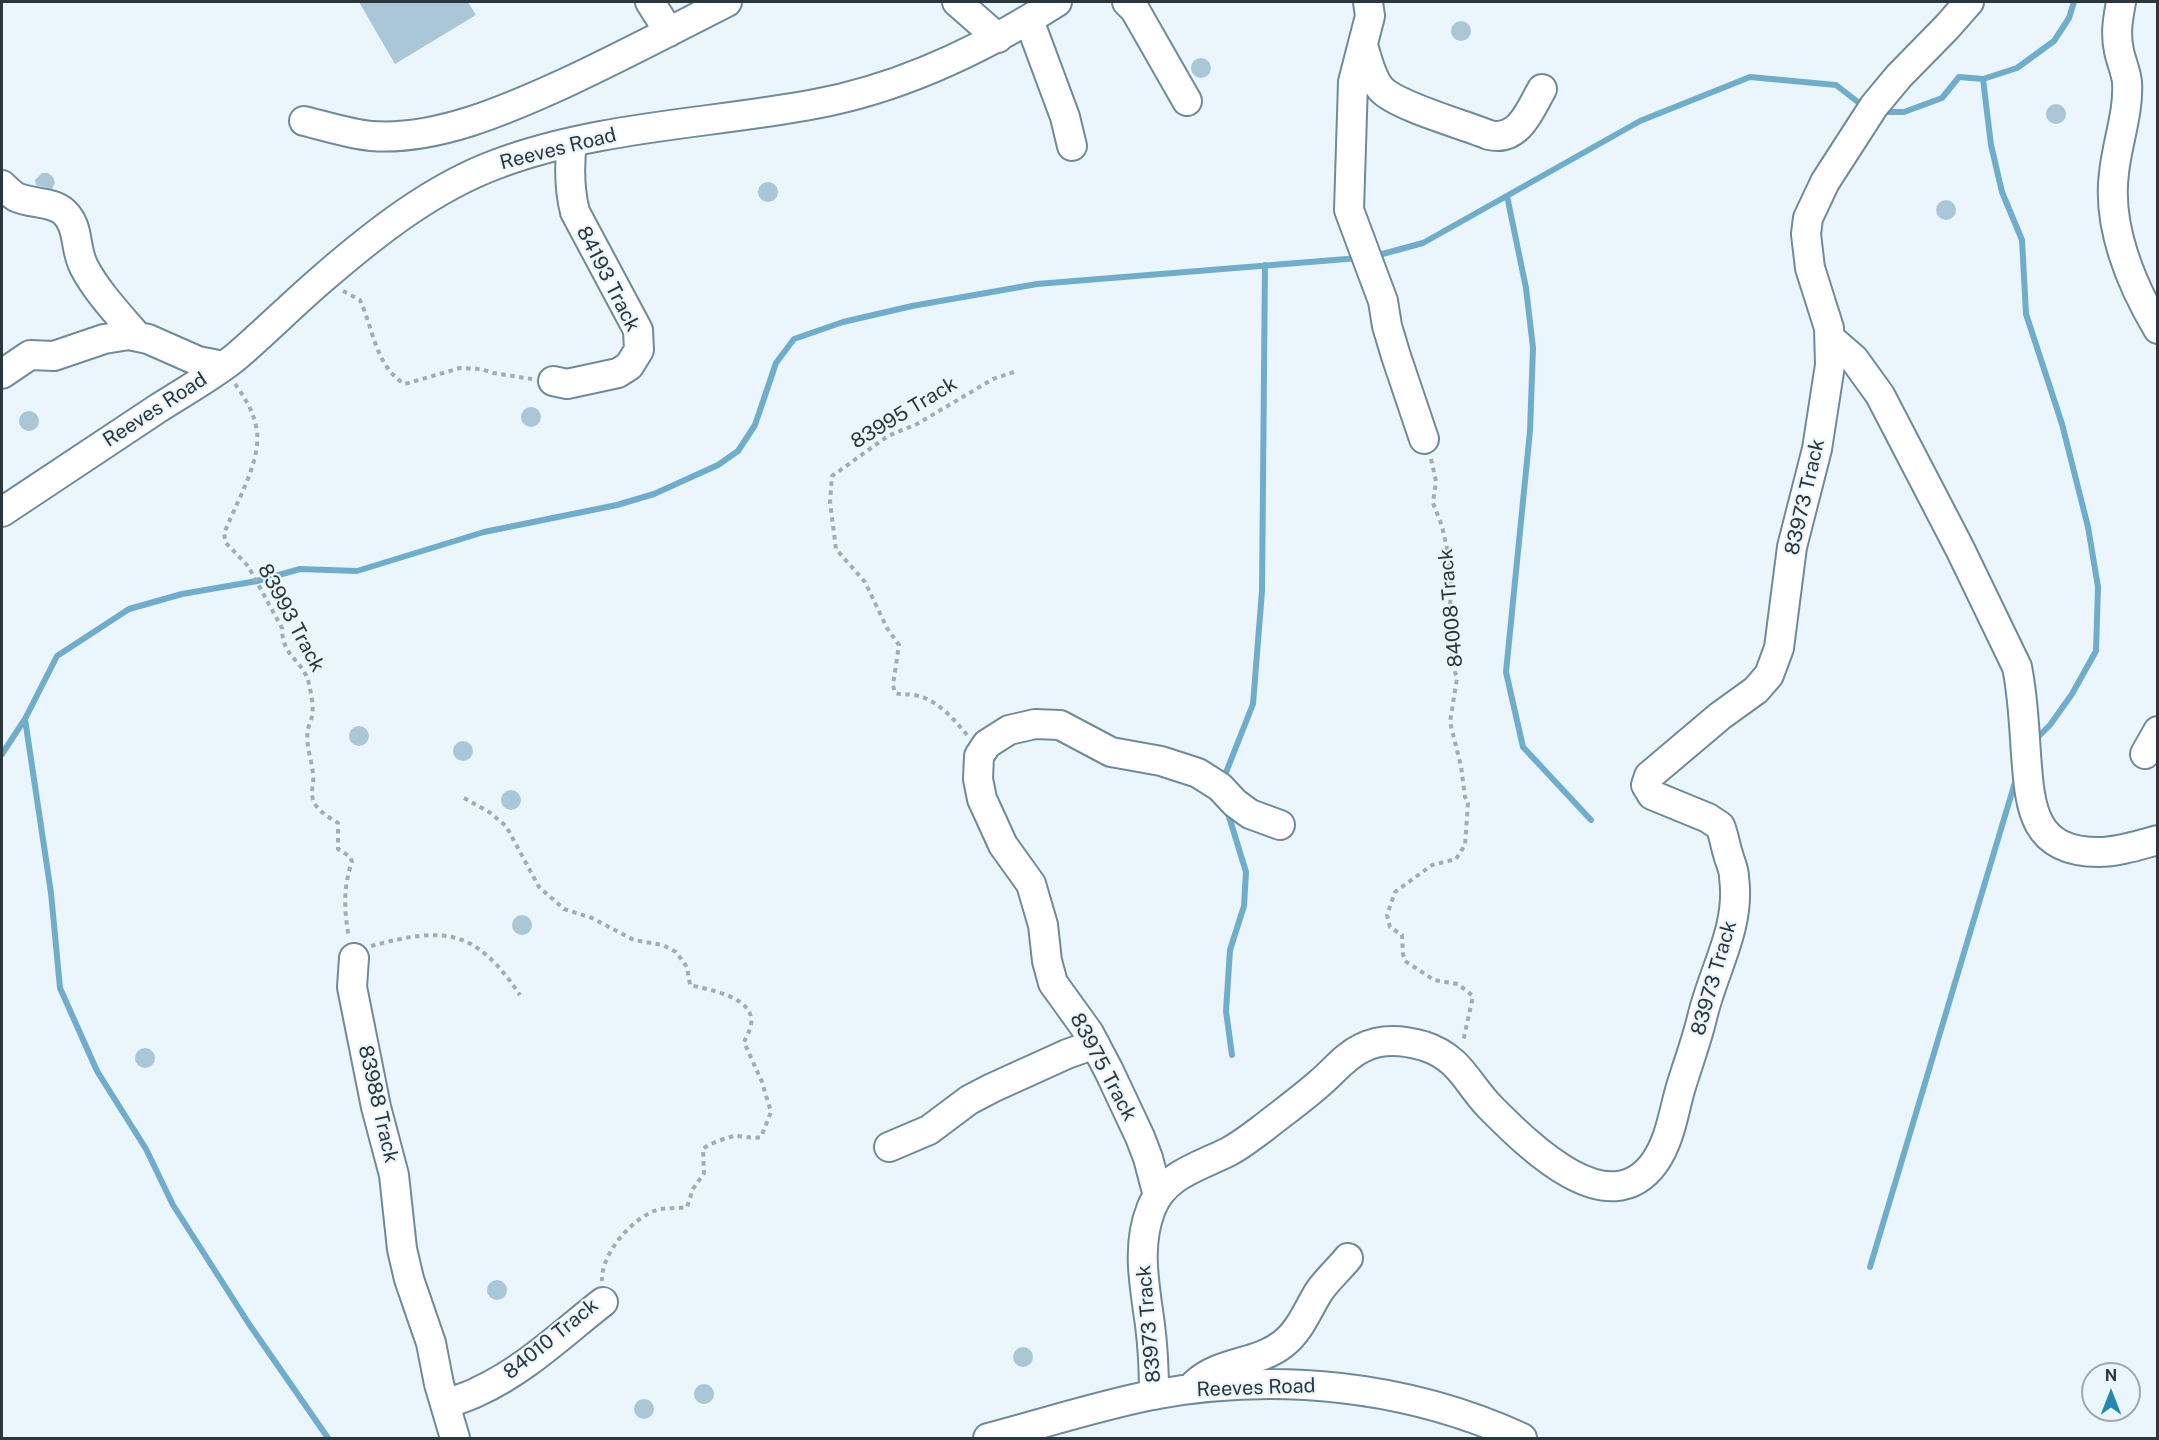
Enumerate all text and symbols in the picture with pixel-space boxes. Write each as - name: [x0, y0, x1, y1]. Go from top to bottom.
- street label: Reeves Road: [497, 123, 619, 175]
- street label: 84193 Track: [571, 222, 645, 336]
- street label: Reeves Road: [99, 367, 211, 453]
- street label: 83995 Track: [847, 372, 961, 454]
- street label: 83973 Track: [1780, 437, 1830, 557]
- street label: 84008 Track: [1434, 548, 1468, 668]
- street label: 83993 Track: [252, 560, 330, 676]
- street label: 83973 Track: [1686, 918, 1742, 1038]
- street label: 83975 Track: [1065, 1009, 1141, 1125]
- street label: 83988 Track: [353, 1043, 403, 1165]
- street label: 83973 Track: [1132, 1264, 1166, 1384]
- street label: 84010 Track: [499, 1294, 603, 1384]
- north arrow: [2081, 1362, 2141, 1422]
- text: N: [2105, 1366, 2117, 1385]
- street label: Reeves Road: [1196, 1374, 1316, 1402]

